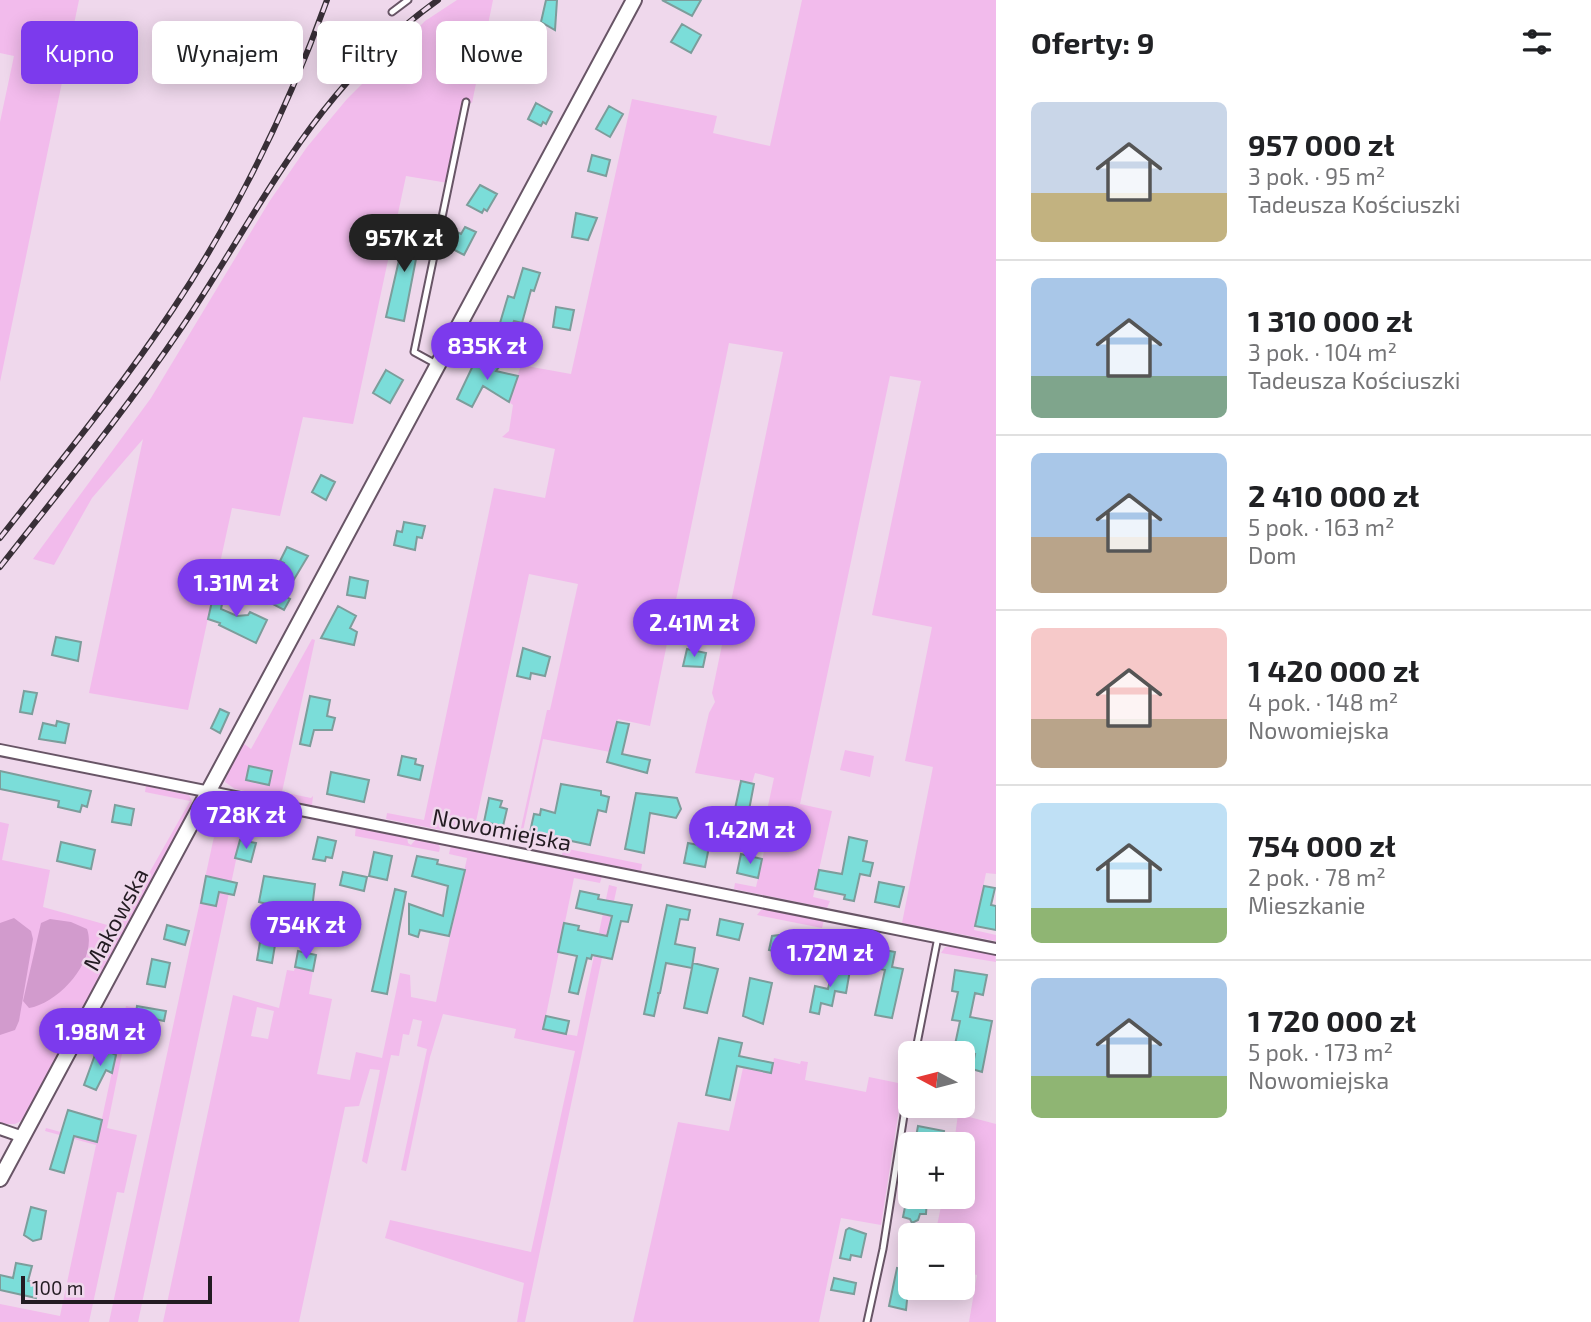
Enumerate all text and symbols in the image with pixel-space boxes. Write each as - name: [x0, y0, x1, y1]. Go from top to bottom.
- chip: Kupno: [21, 21, 138, 84]
- chip: Wynajem: [152, 21, 303, 84]
- chip: Filtry: [317, 21, 422, 84]
- chip: Nowe: [436, 21, 547, 84]
- icon: filters: [1518, 23, 1556, 61]
- text: Oferty: 9: [1031, 24, 1154, 60]
- text: 957 000 zł: [1248, 126, 1394, 162]
- icon: home: [1087, 130, 1171, 214]
- text: 3 pok. · 95 m²: [1248, 162, 1385, 190]
- text: Tadeusza Kościuszki: [1248, 190, 1461, 218]
- pin: 957K zł: [339, 215, 469, 274]
- text: 957K zł: [365, 223, 443, 251]
- text: 1 310 000 zł: [1248, 302, 1413, 338]
- icon: home: [1087, 306, 1171, 390]
- pin: 835K zł: [422, 322, 552, 382]
- text: 835K zł: [447, 331, 527, 359]
- text: 3 pok. · 104 m²: [1248, 338, 1397, 366]
- text: Tadeusza Kościuszki: [1248, 366, 1461, 394]
- text: 2 410 000 zł: [1248, 477, 1419, 513]
- icon: home: [1087, 481, 1171, 565]
- text: 5 pok. · 163 m²: [1248, 513, 1394, 541]
- text: Dom: [1248, 541, 1296, 569]
- pin: 1.31M zł: [164, 560, 308, 619]
- text: 1.31M zł: [194, 568, 278, 596]
- pin: 2.41M zł: [622, 600, 766, 659]
- text: 2.41M zł: [649, 608, 739, 636]
- text: 1 420 000 zł: [1248, 652, 1419, 688]
- icon: home: [1087, 656, 1171, 740]
- text: 4 pok. · 148 m²: [1248, 688, 1398, 716]
- text: Nowomiejska: [1248, 716, 1389, 744]
- pin: 728K zł: [181, 792, 311, 851]
- text: 728K zł: [206, 800, 286, 828]
- street label: Nowomiejska: [430, 802, 574, 856]
- pin: 1.42M zł: [678, 806, 822, 866]
- text: 1.42M zł: [705, 815, 795, 843]
- text: 754 000 zł: [1248, 827, 1396, 863]
- icon: home: [1087, 831, 1171, 915]
- street label: Makowska: [76, 863, 154, 975]
- text: 2 pok. · 78 m²: [1248, 863, 1386, 891]
- text: Mieszkanie: [1248, 891, 1365, 919]
- pin: 754K zł: [241, 902, 371, 961]
- text: 754K zł: [266, 910, 346, 938]
- pin: 1.72M zł: [758, 930, 902, 989]
- text: 1.72M zł: [787, 938, 873, 966]
- text: 1 720 000 zł: [1248, 1002, 1416, 1038]
- icon: home: [1087, 1006, 1171, 1090]
- pin: 1.98M zł: [28, 1009, 172, 1068]
- text: 1.98M zł: [55, 1017, 145, 1045]
- text: 5 pok. · 173 m²: [1248, 1038, 1393, 1066]
- north arrow: [898, 1041, 975, 1118]
- map controls: [898, 1041, 975, 1300]
- text: Nowomiejska: [1248, 1066, 1389, 1094]
- button: +: [898, 1132, 975, 1209]
- button: −: [898, 1223, 975, 1300]
- scale bar: [21, 1273, 212, 1305]
- text: 100 m: [32, 1276, 83, 1299]

